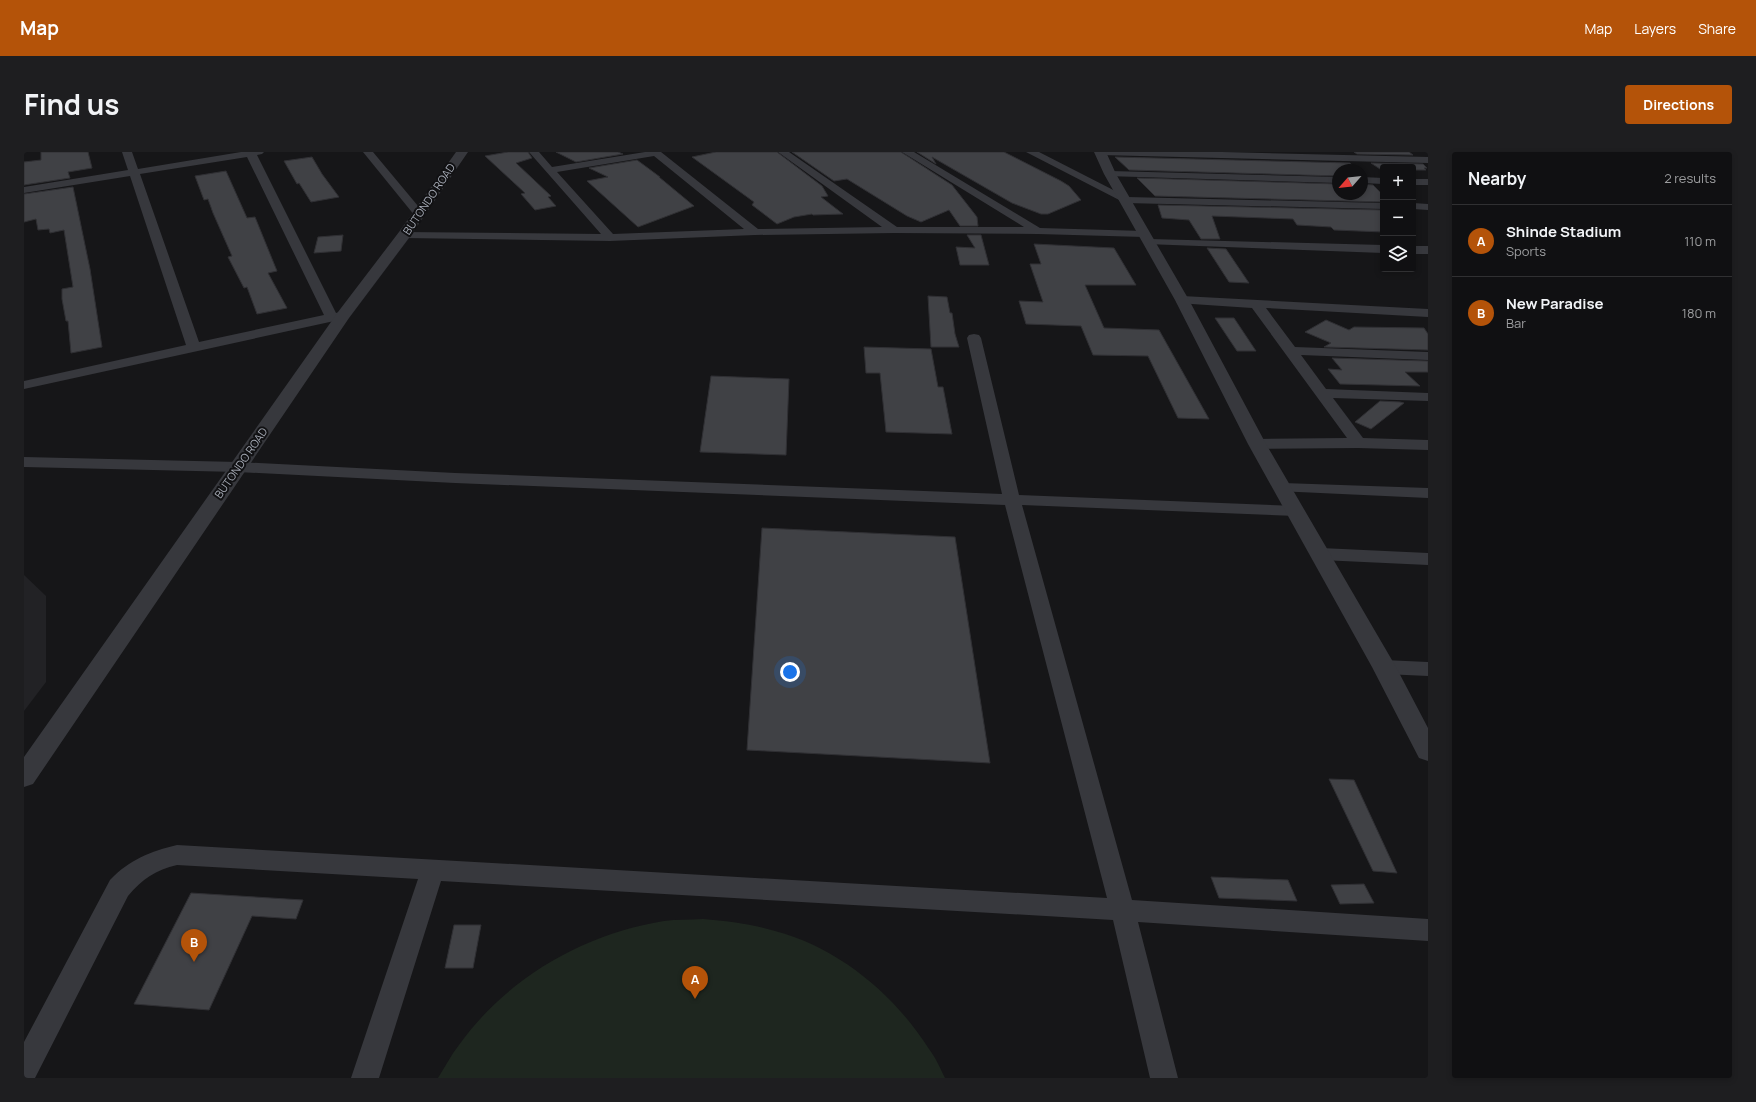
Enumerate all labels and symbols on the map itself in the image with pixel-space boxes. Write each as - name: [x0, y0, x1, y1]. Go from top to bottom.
- street label: BUTONDO ROAD: [399, 160, 458, 237]
- north arrow: [1332, 164, 1368, 200]
- street label: BUTONDO ROAD: [211, 424, 271, 501]
- your location: [780, 662, 800, 682]
- pin: B: [181, 929, 207, 962]
- pin: A: [682, 966, 708, 999]

